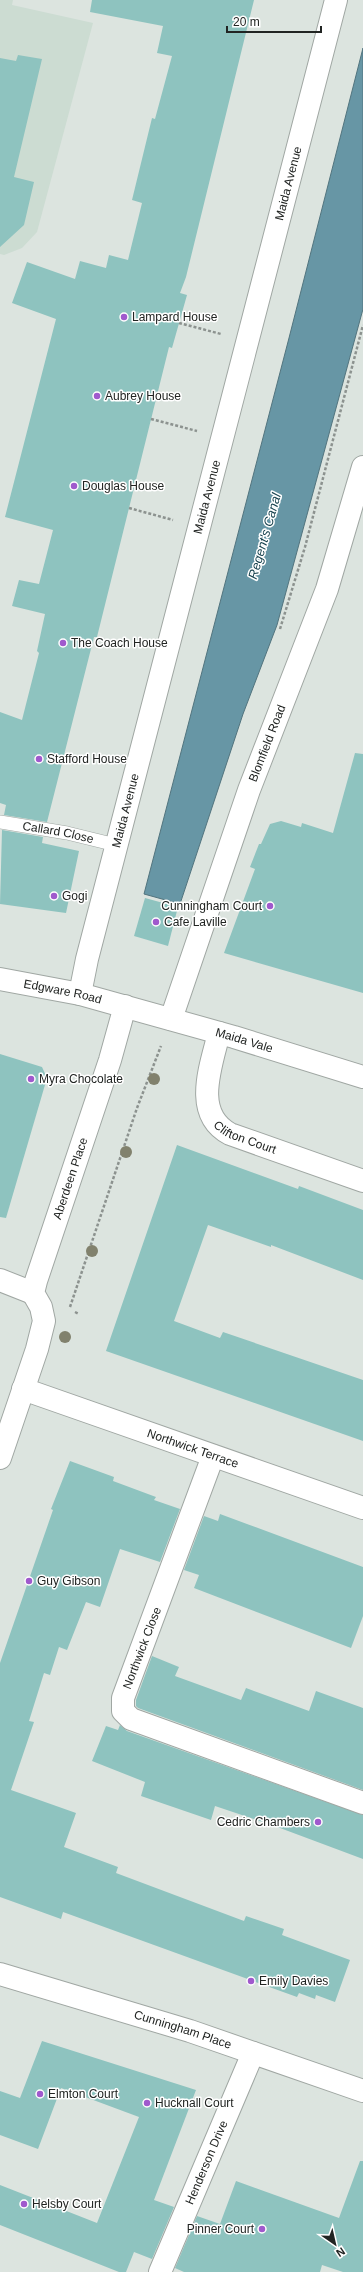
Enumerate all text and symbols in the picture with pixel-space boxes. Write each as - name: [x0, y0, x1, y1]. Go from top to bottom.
- scale bar: [227, 8, 321, 34]
- text: 20 m: [233, 15, 260, 29]
- street label: Maida Avenue: [272, 145, 305, 222]
- place label: Lampard House: [132, 310, 218, 324]
- marker: Lampard House: [119, 312, 129, 322]
- place label: Aubrey House: [105, 389, 181, 403]
- marker: Aubrey House: [92, 391, 102, 401]
- street label: Maida Avenue: [191, 458, 223, 536]
- place label: Douglas House: [82, 479, 164, 493]
- marker: Douglas House: [69, 481, 79, 491]
- water label: Regent's Canal: [245, 490, 284, 581]
- place label: The Coach House: [71, 636, 168, 650]
- marker: The Coach House: [58, 638, 68, 648]
- street label: Blomfield Road: [246, 703, 288, 784]
- place label: Stafford House: [47, 752, 127, 766]
- marker: Stafford House: [34, 754, 44, 764]
- street label: Maida Avenue: [109, 772, 142, 849]
- street label: Callard Close: [21, 819, 95, 846]
- place label: Gogi: [62, 889, 87, 903]
- marker: Gogi: [49, 891, 59, 901]
- place label: Cunningham Court: [161, 899, 263, 913]
- marker: Cunningham Court: [265, 901, 275, 911]
- place label: Cafe Laville: [164, 915, 227, 929]
- marker: Cafe Laville: [151, 917, 161, 927]
- street label: Edgware Road: [23, 977, 103, 1007]
- street label: Maida Vale: [214, 1025, 275, 1056]
- place label: Myra Chocolate: [39, 1072, 123, 1086]
- marker: Myra Chocolate: [26, 1074, 36, 1084]
- street label: Clifton Court: [211, 1118, 279, 1157]
- street label: Aberdeen Place: [50, 1135, 91, 1221]
- street label: Northwick Terrace: [145, 1426, 241, 1471]
- place label: Guy Gibson: [37, 1574, 100, 1588]
- marker: Guy Gibson: [24, 1576, 34, 1586]
- street label: Northwick Close: [120, 1605, 164, 1691]
- place label: Cedric Chambers: [217, 1815, 310, 1829]
- marker: Cedric Chambers: [313, 1817, 323, 1827]
- place label: Emily Davies: [259, 1974, 328, 1988]
- marker: Emily Davies: [246, 1976, 256, 1986]
- street label: Cunningham Place: [132, 2008, 234, 2052]
- place label: Elmton Court: [48, 2087, 119, 2101]
- marker: Elmton Court: [35, 2089, 45, 2099]
- place label: Hucknall Court: [155, 2096, 234, 2110]
- marker: Hucknall Court: [142, 2098, 152, 2108]
- street label: Henderson Drive: [182, 2118, 231, 2207]
- place label: Helsby Court: [32, 2197, 102, 2211]
- marker: Helsby Court: [19, 2199, 29, 2209]
- place label: Pinner Court: [187, 2222, 255, 2236]
- marker: Pinner Court: [257, 2224, 267, 2234]
- north arrow: [315, 2224, 355, 2264]
- text: N: [334, 2245, 347, 2260]

